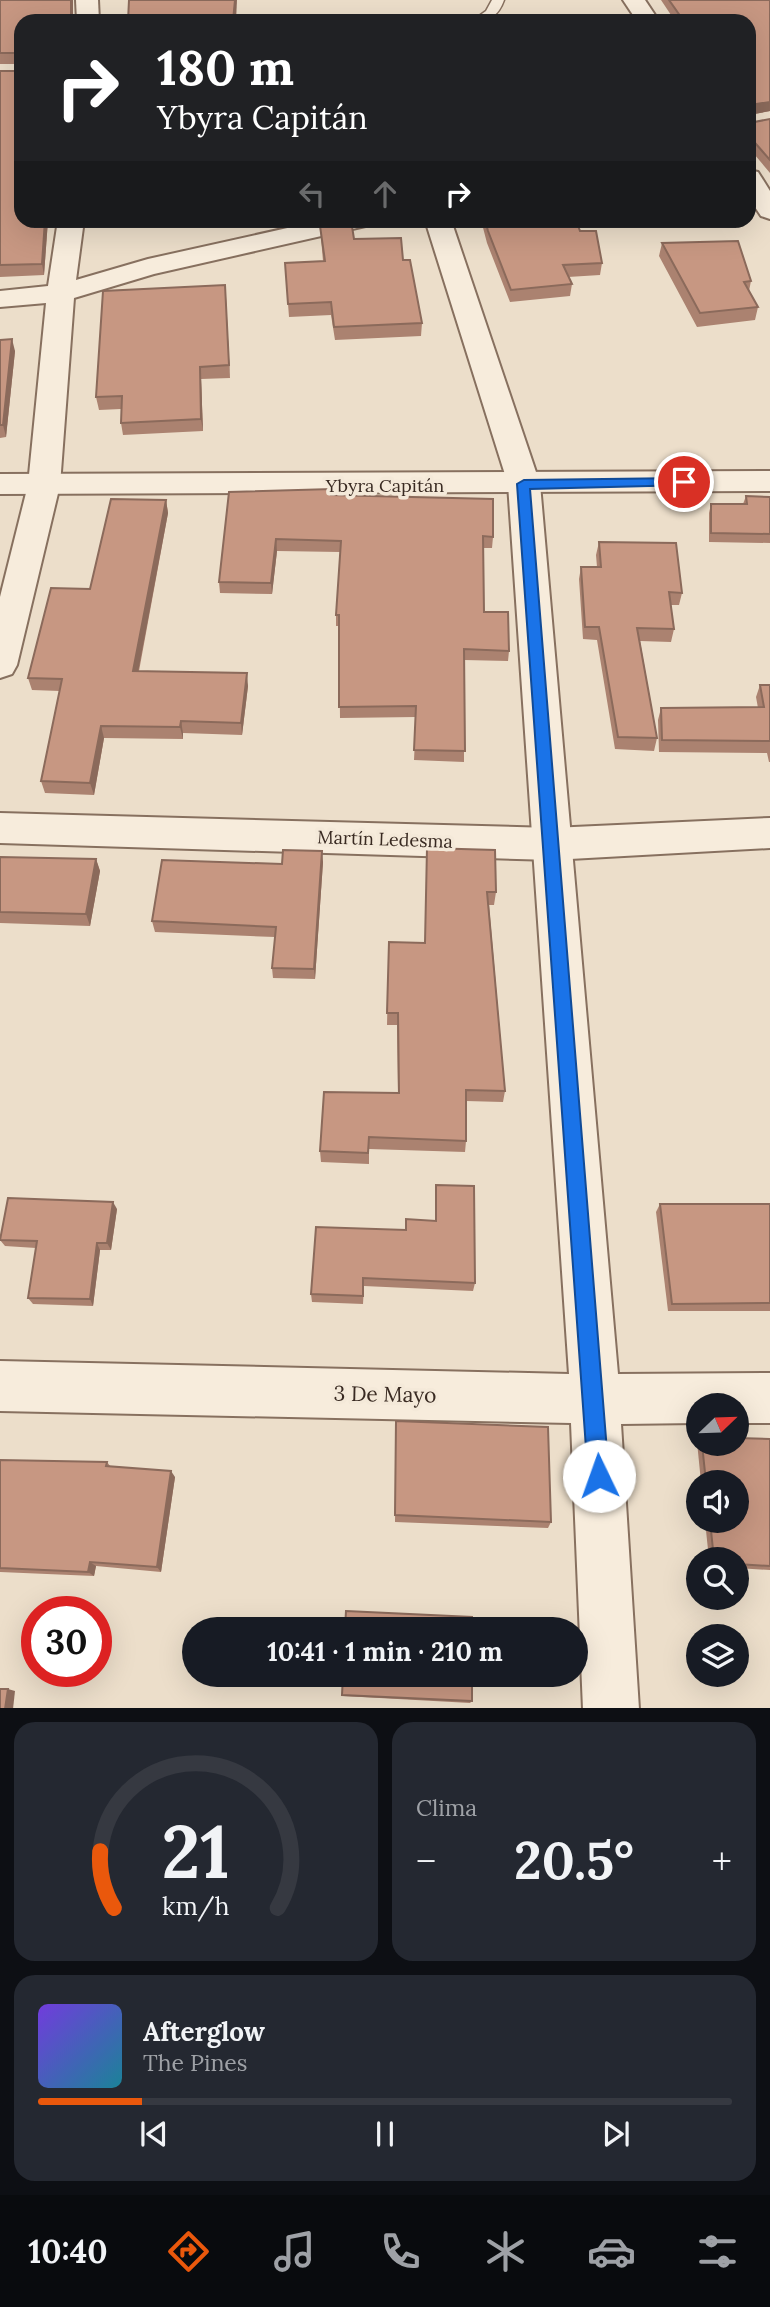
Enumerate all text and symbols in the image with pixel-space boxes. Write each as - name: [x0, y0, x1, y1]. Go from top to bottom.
- text: 180 m: [157, 36, 294, 98]
- icon: right: [42, 42, 133, 133]
- text: Ybyra Capitán: [157, 97, 368, 138]
- icon: left: [293, 175, 331, 213]
- icon: ahead: [366, 175, 404, 213]
- icon: right: [439, 175, 477, 213]
- pin: [654, 452, 714, 512]
- icon: arrive: [665, 463, 703, 501]
- street label: Ybyra Capitán: [325, 474, 444, 497]
- street label: Martín Ledesma: [317, 825, 453, 853]
- street label: 3 De Mayo: [333, 1380, 437, 1408]
- north arrow: [686, 1393, 749, 1456]
- map controls: [686, 1393, 749, 1687]
- position arrow: [562, 1439, 636, 1513]
- button: sound: [686, 1470, 749, 1533]
- button: search: [686, 1547, 749, 1610]
- speed limit sign: 30: [21, 1596, 112, 1687]
- button: layers: [686, 1624, 749, 1687]
- text: 10:41 · 1 min · 210 m: [267, 1635, 503, 1668]
- text: Clima: [416, 1793, 477, 1822]
- text: 21: [162, 1805, 230, 1898]
- text: 20.5°: [514, 1827, 634, 1893]
- text: −: [416, 1837, 436, 1885]
- text: +: [712, 1837, 732, 1885]
- text: km/h: [162, 1889, 230, 1921]
- text: Afterglow: [143, 2015, 265, 2048]
- text: The Pines: [143, 2048, 248, 2077]
- icon: previous: [135, 2115, 173, 2153]
- icon: pause: [366, 2115, 404, 2153]
- icon: next: [597, 2115, 635, 2153]
- icon: directions: [164, 2227, 213, 2276]
- icon: music: [270, 2227, 319, 2276]
- icon: phone: [376, 2227, 425, 2276]
- icon: climate: [481, 2227, 530, 2276]
- icon: car: [587, 2227, 636, 2276]
- icon: filters: [693, 2227, 742, 2276]
- text: 10:40: [28, 2231, 108, 2272]

